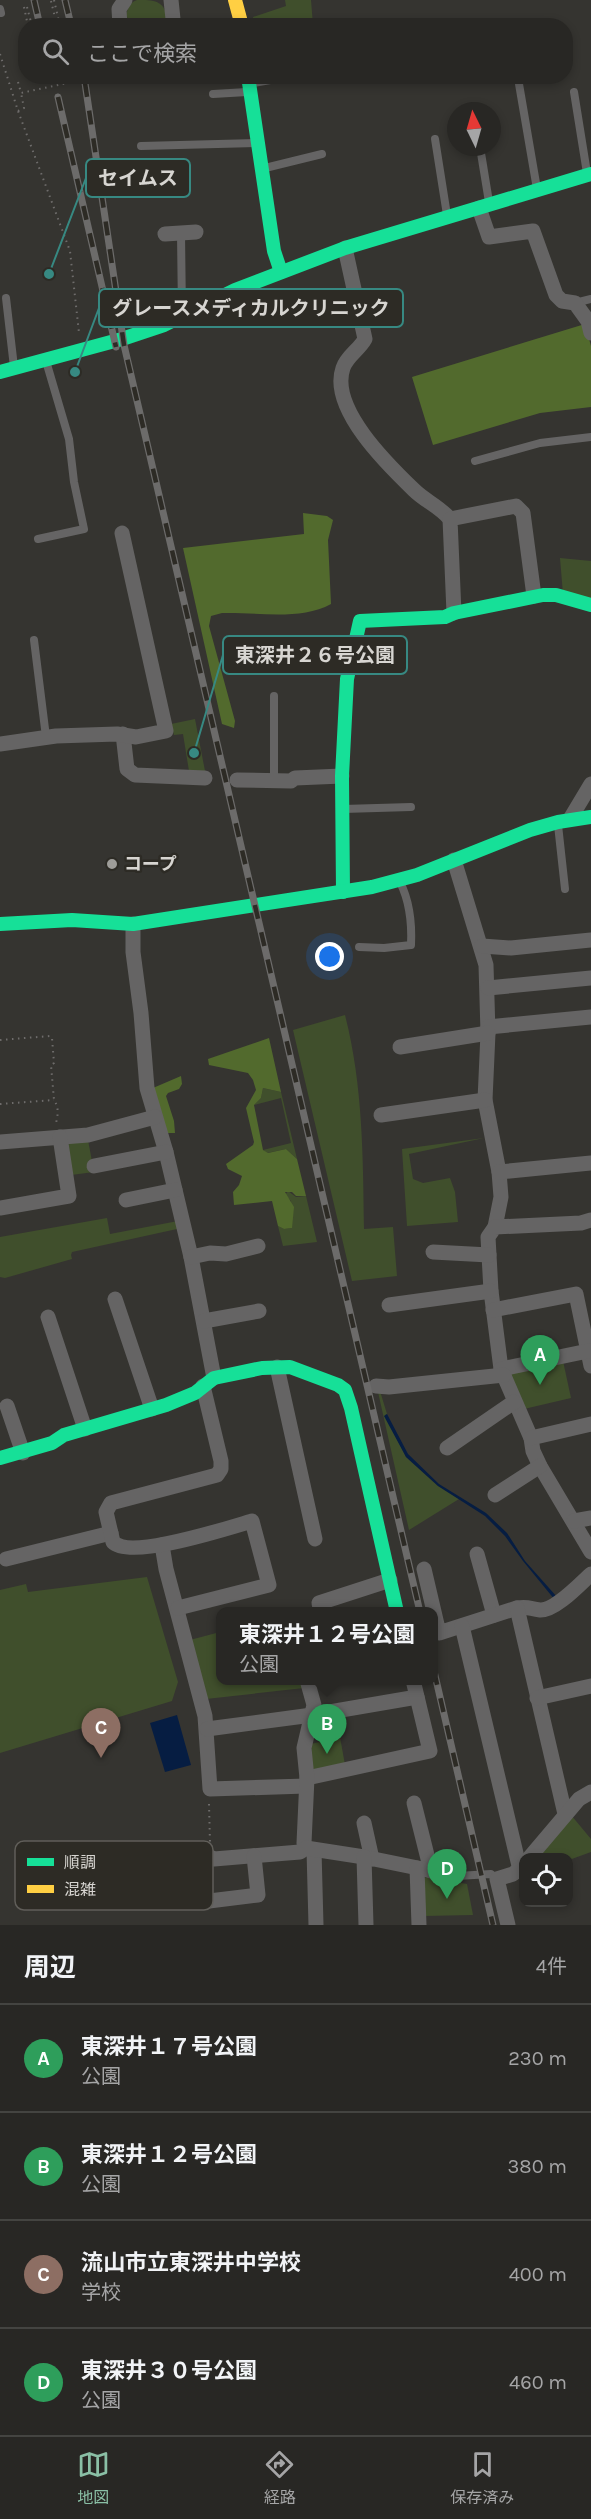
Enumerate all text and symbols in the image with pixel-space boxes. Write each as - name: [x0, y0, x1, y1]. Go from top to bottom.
- search box: [18, 18, 573, 84]
- icon: search: [39, 35, 72, 68]
- text: ここで検索: [87, 41, 197, 67]
- north arrow: [447, 102, 501, 156]
- callout: セイムス: [86, 159, 190, 197]
- text: セイムス: [98, 167, 178, 190]
- callout: グレースメディカルクリニック: [99, 289, 403, 327]
- text: グレースメディカルクリニック: [112, 297, 390, 320]
- callout: 東深井２６号公園: [223, 636, 407, 674]
- text: 東深井２６号公園: [235, 644, 395, 667]
- place label: コープ: [124, 853, 177, 875]
- marker: コープ: [105, 857, 119, 871]
- your location: [315, 942, 344, 971]
- pin: A: [520, 1336, 560, 1385]
- popup: [216, 1607, 438, 1685]
- text: 東深井１２号公園: [239, 1622, 415, 1648]
- text: 公園: [239, 1653, 279, 1676]
- pin: B: [308, 1704, 346, 1754]
- pin: C: [82, 1708, 120, 1758]
- legend: [15, 1841, 213, 1910]
- pin: D: [428, 1850, 466, 1899]
- text: 順調: [64, 1853, 96, 1872]
- map controls: [519, 1853, 573, 1907]
- button: locate: [519, 1853, 573, 1907]
- text: 混雑: [64, 1880, 96, 1899]
- text: 周辺: [24, 1952, 76, 1983]
- text: 4件: [536, 1955, 567, 1978]
- text: 東深井１７号公園: [81, 2034, 257, 2060]
- text: A: [37, 2047, 50, 2070]
- text: 230 m: [508, 2047, 567, 2070]
- text: 公園: [81, 2065, 121, 2088]
- text: 東深井１２号公園: [81, 2142, 257, 2168]
- text: B: [37, 2155, 50, 2178]
- text: 380 m: [508, 2155, 567, 2178]
- text: 公園: [81, 2173, 121, 2196]
- text: 流山市立東深井中学校: [81, 2250, 301, 2276]
- text: C: [37, 2263, 50, 2286]
- text: 400 m: [509, 2263, 567, 2286]
- text: 学校: [81, 2281, 121, 2304]
- text: 東深井３０号公園: [81, 2358, 257, 2384]
- text: D: [37, 2371, 50, 2394]
- text: 460 m: [509, 2371, 567, 2394]
- text: 公園: [81, 2389, 121, 2412]
- tab: 地図: [77, 2448, 110, 2508]
- tab: 経路: [263, 2448, 296, 2508]
- tab: 保存済み: [450, 2448, 514, 2508]

